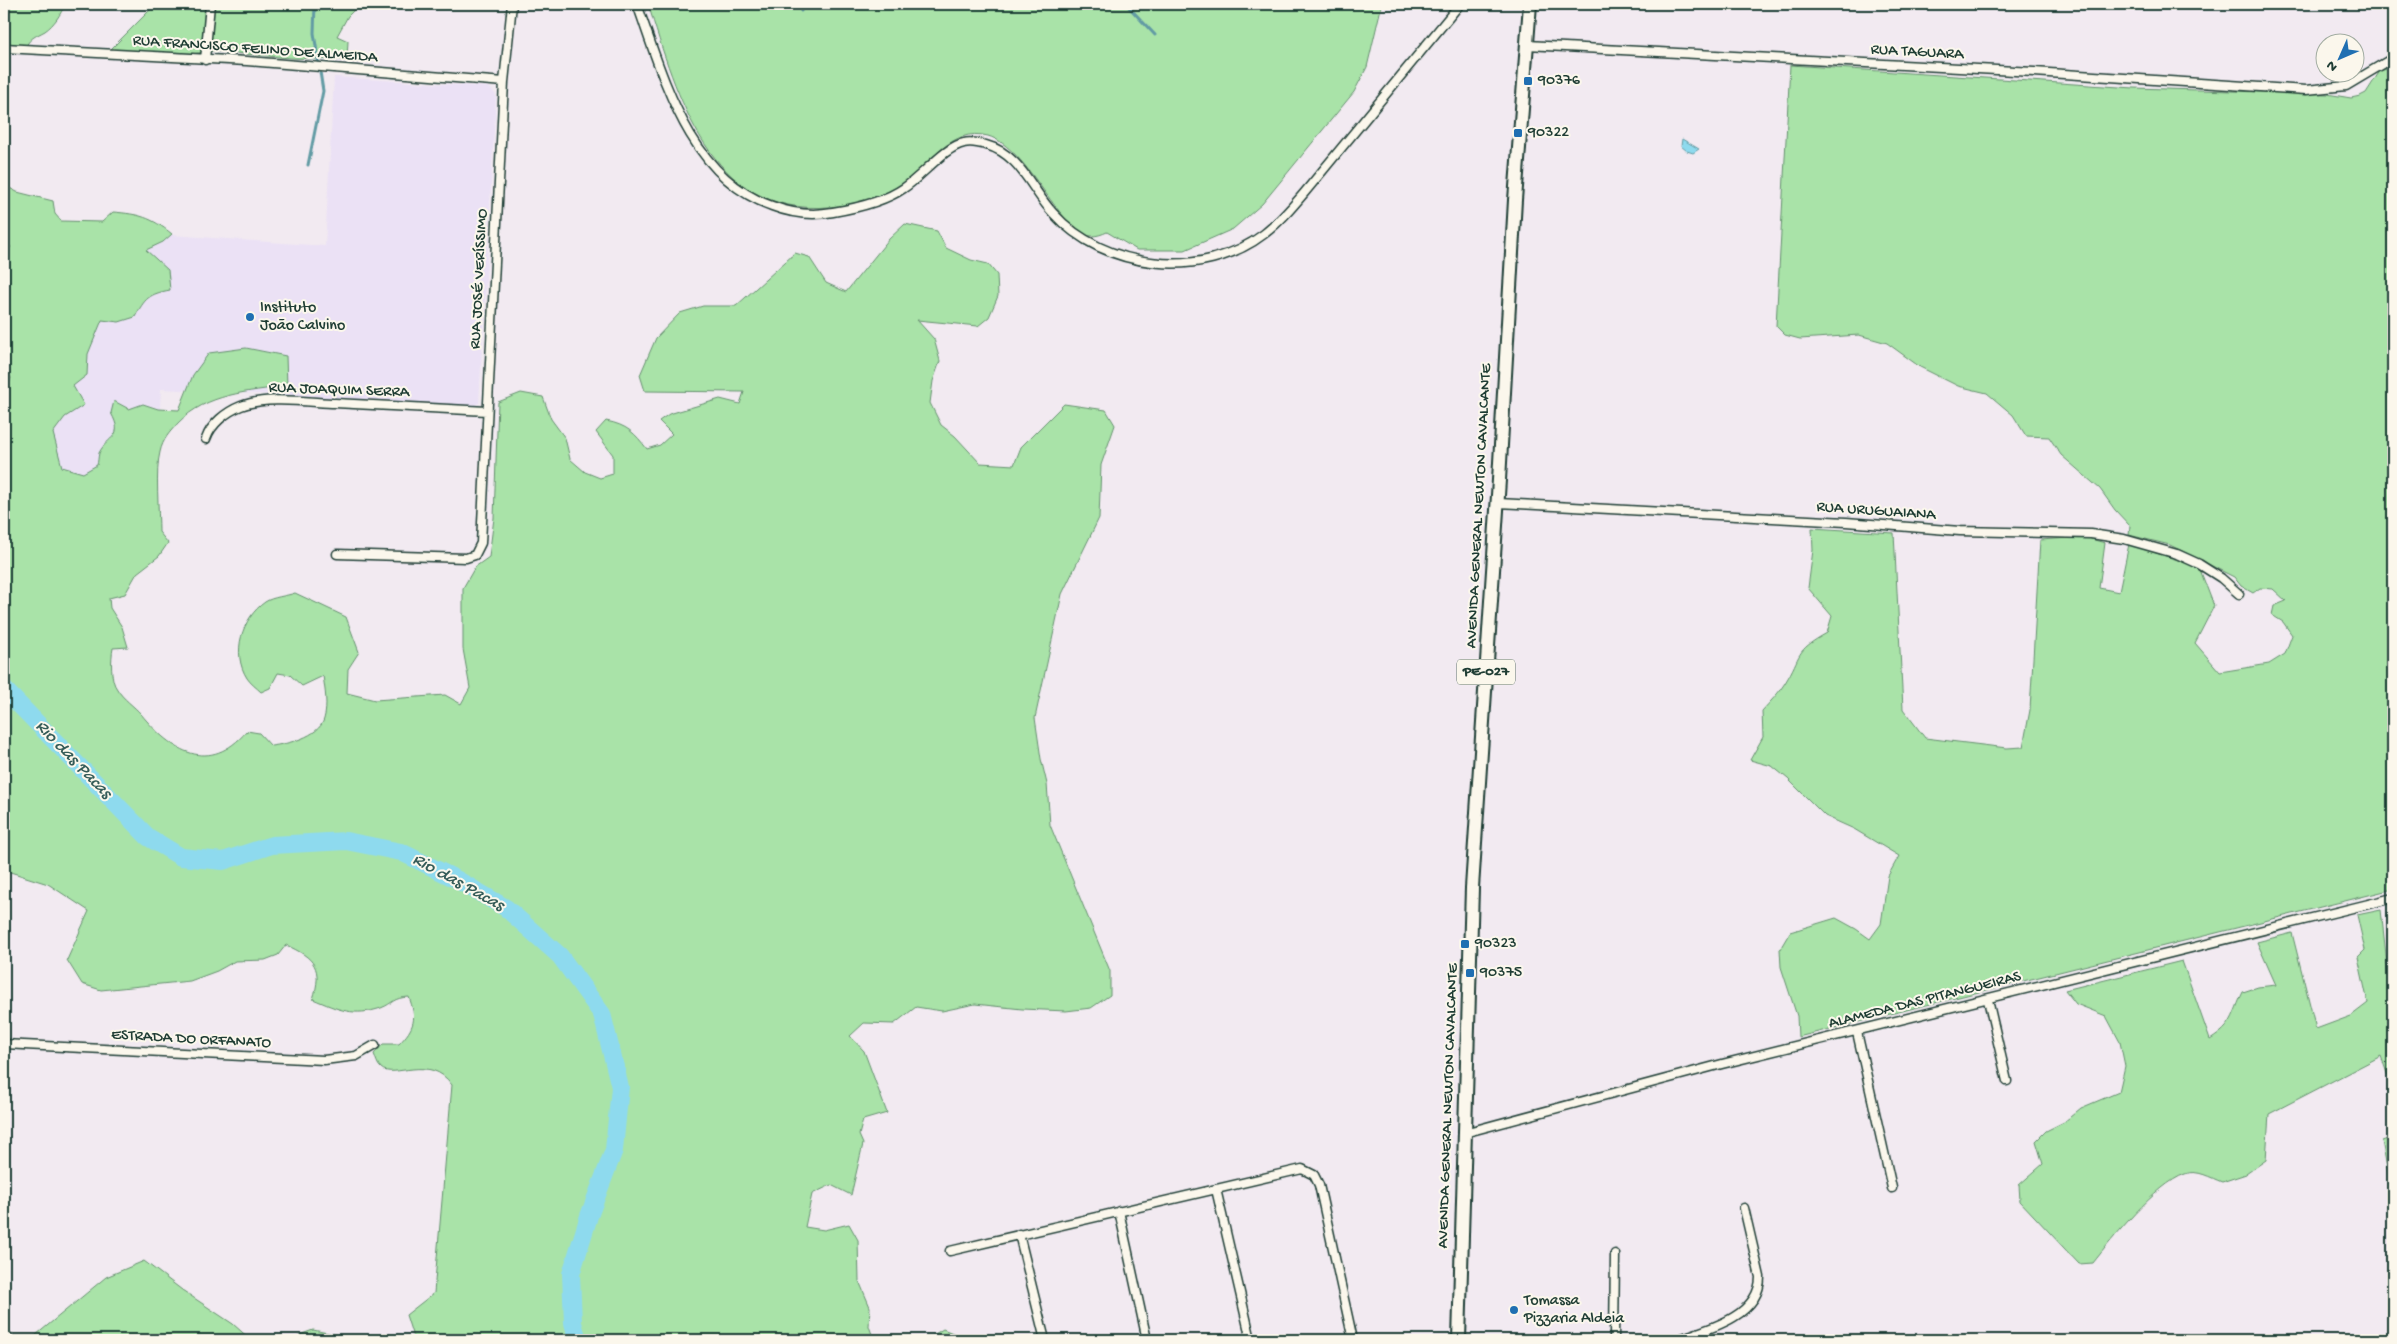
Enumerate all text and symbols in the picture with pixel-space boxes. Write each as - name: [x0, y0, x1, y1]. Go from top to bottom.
- street label: RUA FRANCISCO FELINO DE ALMEIDA: [132, 32, 380, 68]
- north arrow: [2314, 32, 2364, 82]
- street label: RUA TAGUARA: [1870, 41, 1966, 65]
- text: N: [2323, 56, 2342, 75]
- place label: 90376: [1537, 72, 1581, 91]
- marker: 90376: [1522, 75, 1534, 87]
- place label: 90322: [1527, 124, 1569, 143]
- marker: 90322: [1512, 127, 1524, 139]
- street label: RUA JOSÉ VERÍSSIMO: [466, 208, 493, 350]
- place label: Instituto João Calvino: [260, 299, 345, 336]
- marker: Instituto João Calvino: [244, 311, 256, 323]
- street label: AVENIDA GENERAL NEWTON CAVALCANTE: [1463, 362, 1497, 649]
- street label: RUA JOAQUIM SERRA: [268, 379, 411, 403]
- street label: RUA URUGUAIANA: [1816, 498, 1938, 526]
- road number: PE-027: [1457, 660, 1515, 684]
- water label: Rio das Pacas: [30, 716, 117, 805]
- water label: Rio das Pacas: [409, 849, 509, 918]
- place label: 90323: [1474, 935, 1517, 954]
- marker: 90323: [1459, 938, 1471, 950]
- street label: AVENIDA GENERAL NEWTON CAVALCANTE: [1435, 962, 1464, 1249]
- place label: 90375: [1479, 964, 1522, 983]
- marker: 90375: [1464, 967, 1476, 979]
- street label: ALAMEDA DAS PITANGUEIRAS: [1827, 968, 2024, 1034]
- street label: ESTRADA DO ORFANATO: [111, 1026, 272, 1054]
- place label: Tomassa Pizzaria Aldeia: [1523, 1292, 1625, 1329]
- marker: Tomassa Pizzaria Aldeia: [1508, 1304, 1520, 1316]

